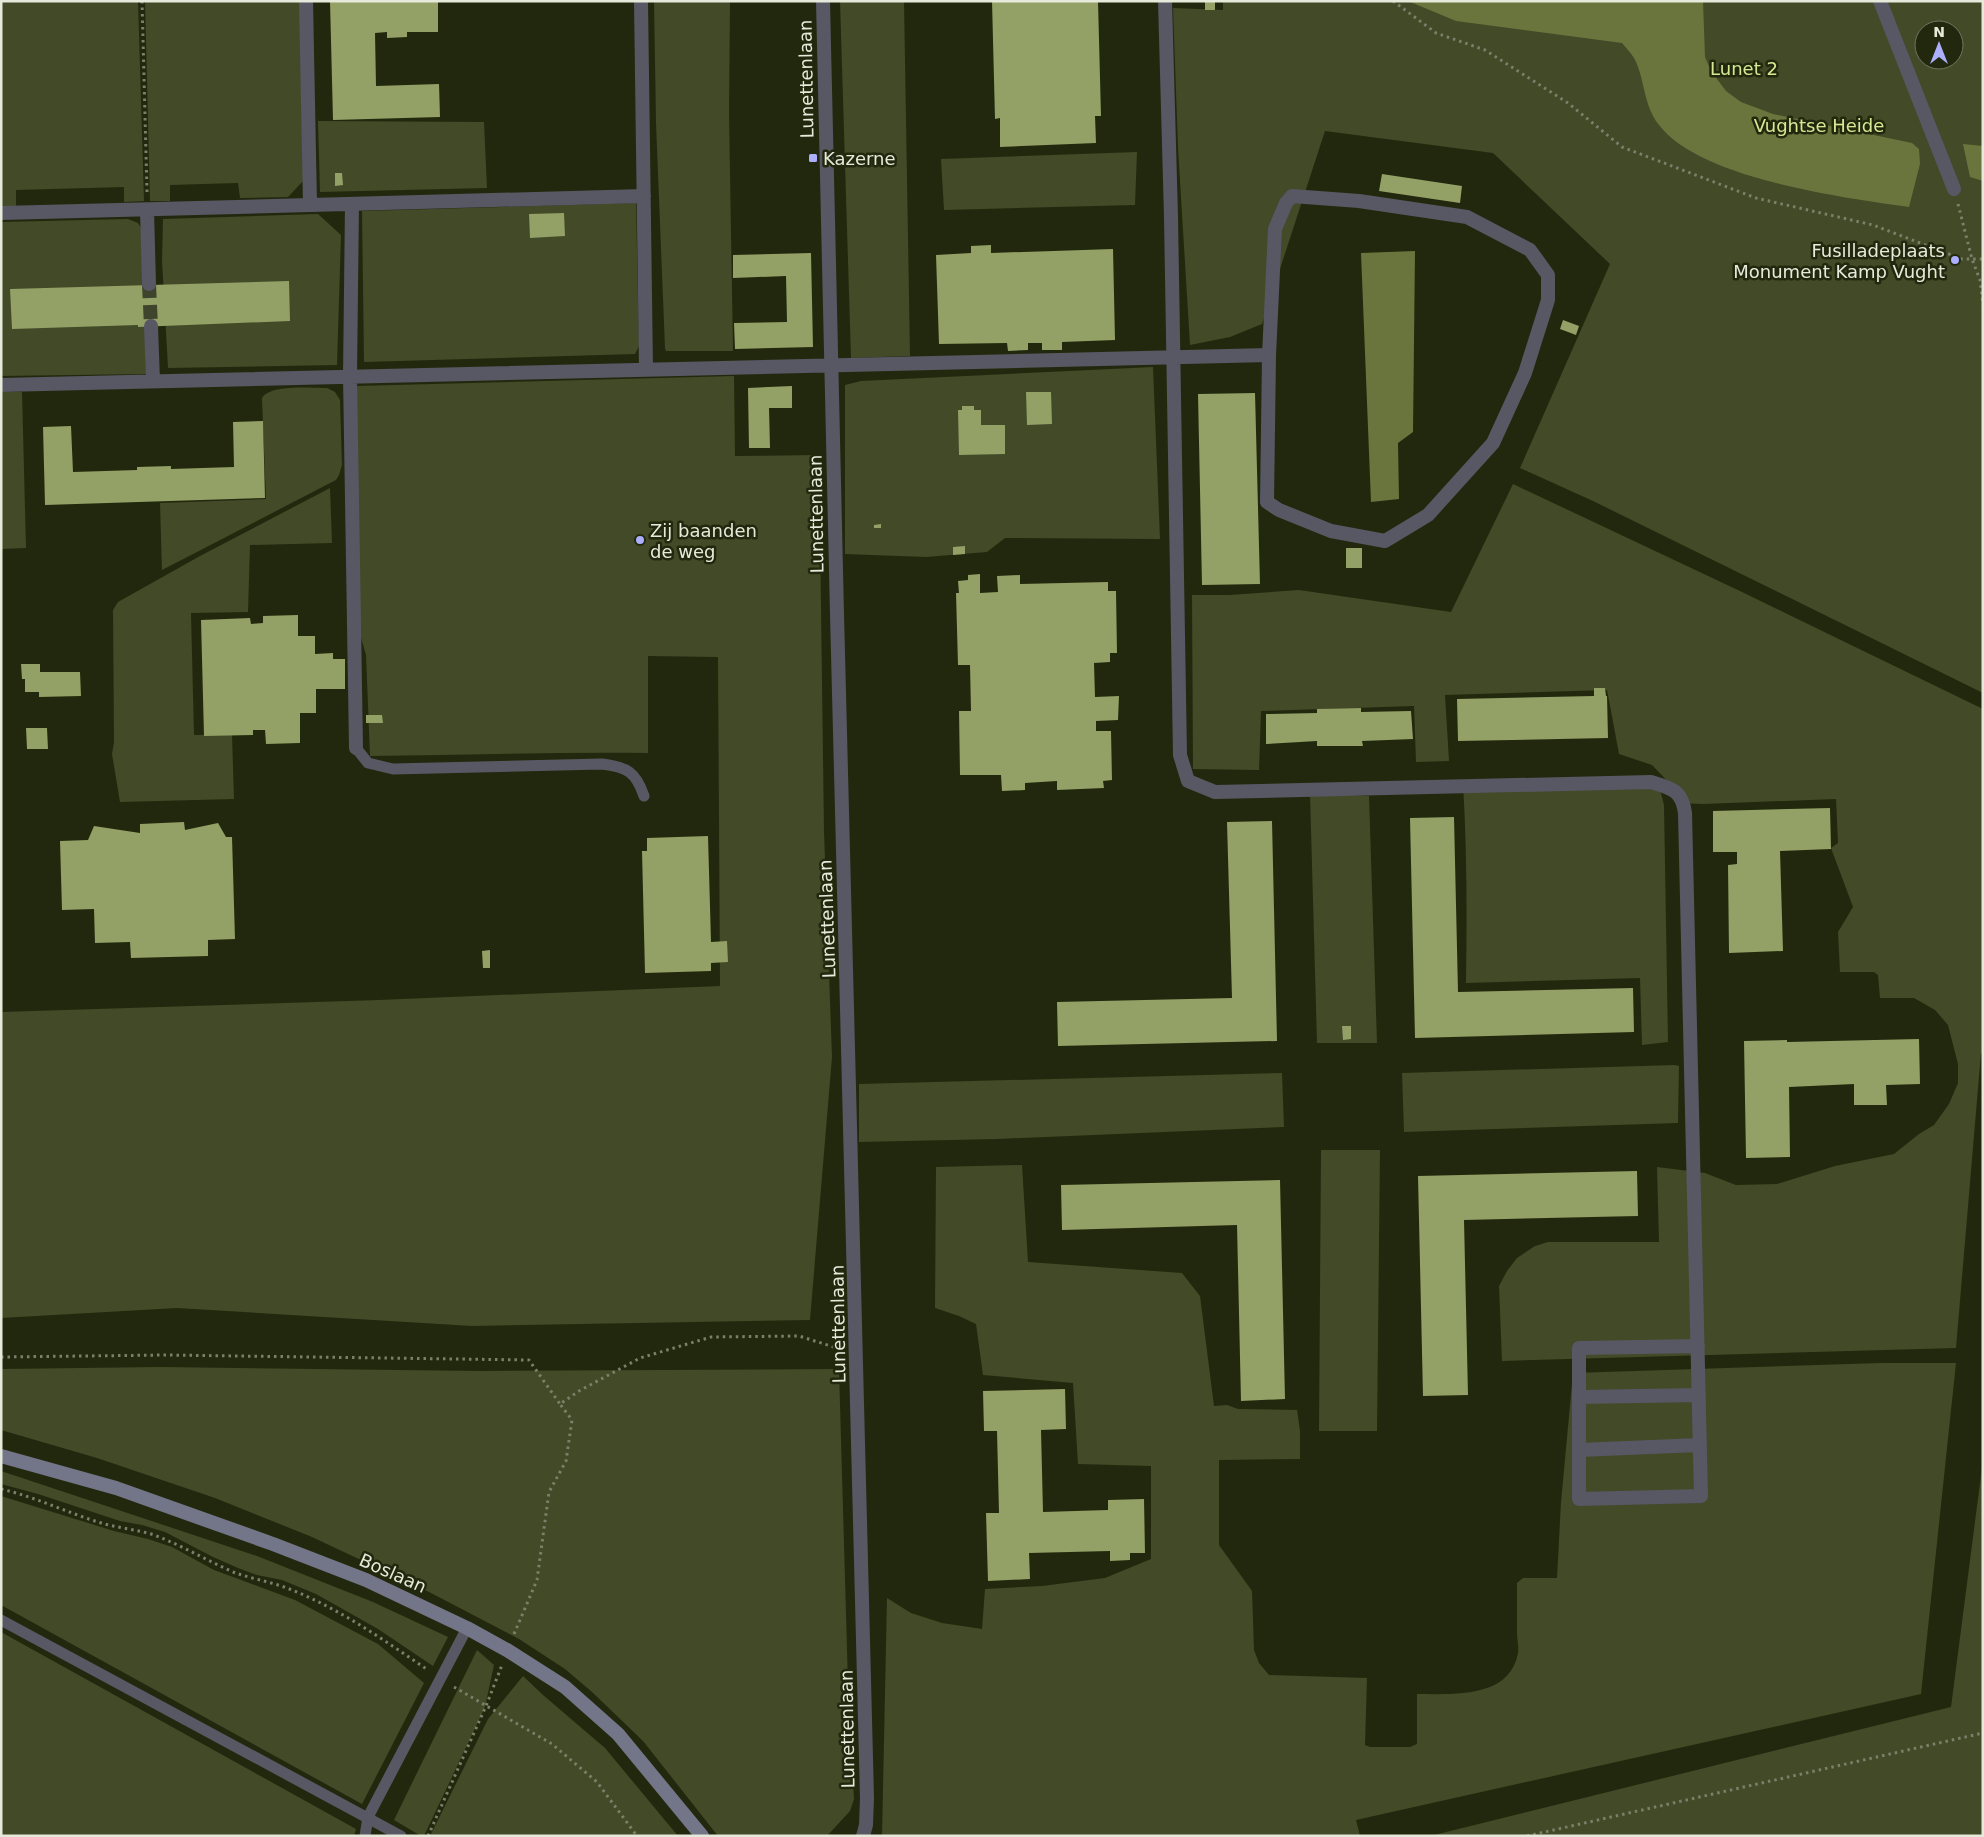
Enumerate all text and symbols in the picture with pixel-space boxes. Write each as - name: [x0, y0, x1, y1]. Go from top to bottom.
- street label: Lunettenlaan: [794, 19, 818, 139]
- north arrow: [1914, 20, 1964, 70]
- text: N: [1933, 24, 1945, 40]
- park label: Lunet 2: [1710, 58, 1778, 79]
- park label: Vughtse Heide: [1754, 115, 1884, 136]
- place label: Kazerne: [823, 148, 896, 169]
- marker: Kazerne: [807, 152, 819, 164]
- place label: Fusilladeplaats Monument Kamp Vught: [1733, 240, 1945, 282]
- marker: Fusilladeplaats Monument Kamp Vught: [1949, 254, 1961, 266]
- street label: Lunettenlaan: [804, 454, 828, 574]
- place label: Zij baanden de weg: [650, 520, 757, 562]
- marker: Zij baanden de weg: [634, 534, 646, 546]
- street label: Lunettenlaan: [814, 859, 840, 979]
- street label: Lunettenlaan: [826, 1264, 850, 1384]
- street label: Boslaan: [356, 1549, 430, 1597]
- street label: Lunettenlaan: [835, 1669, 859, 1789]

